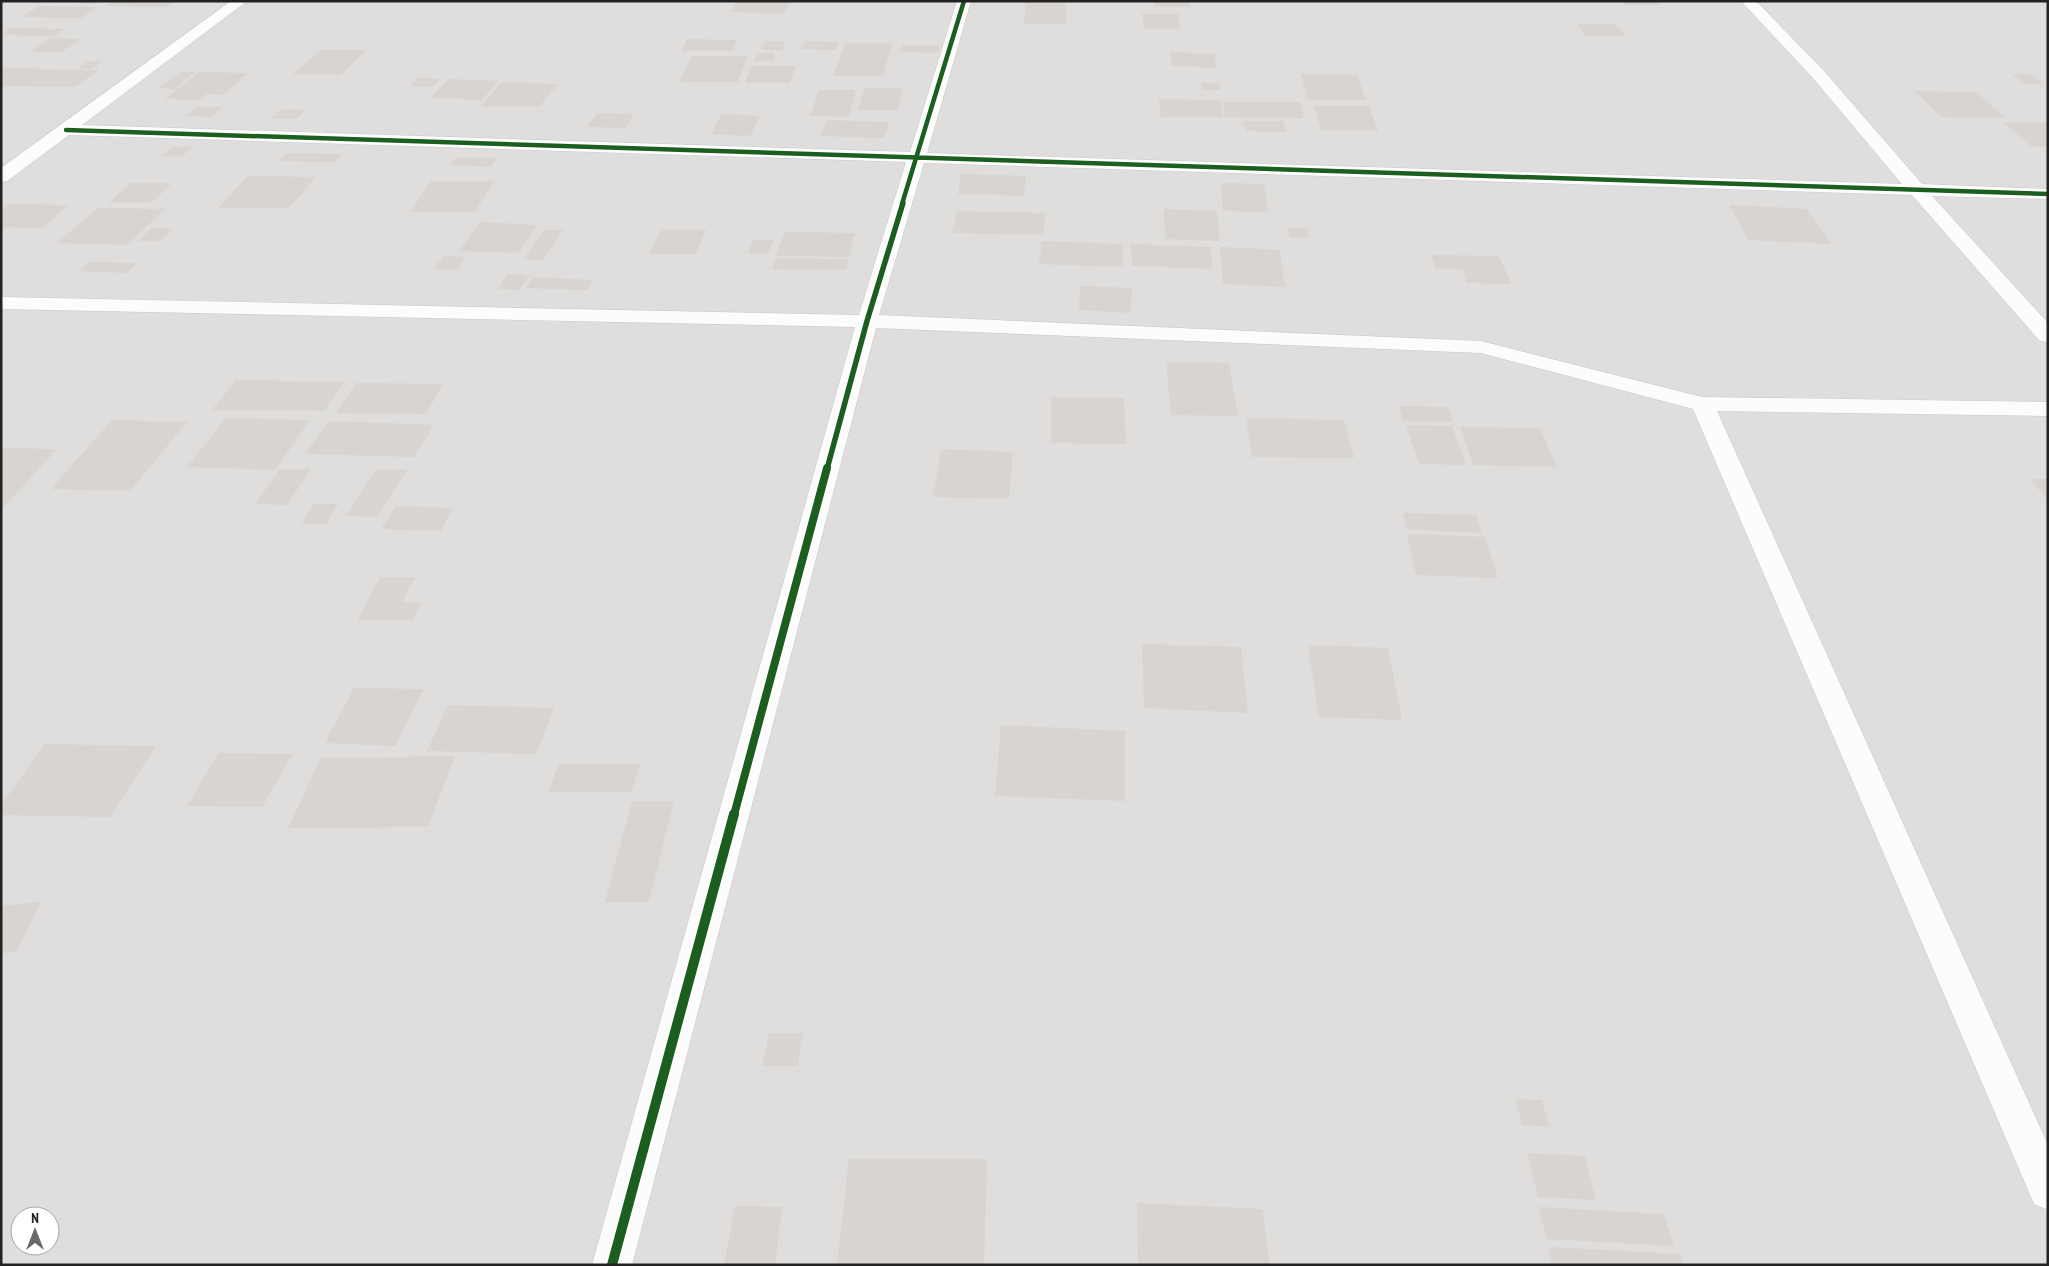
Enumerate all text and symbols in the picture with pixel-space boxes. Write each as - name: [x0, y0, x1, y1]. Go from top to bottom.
- north arrow: [10, 1206, 60, 1256]
- text: N: [31, 1209, 39, 1227]

